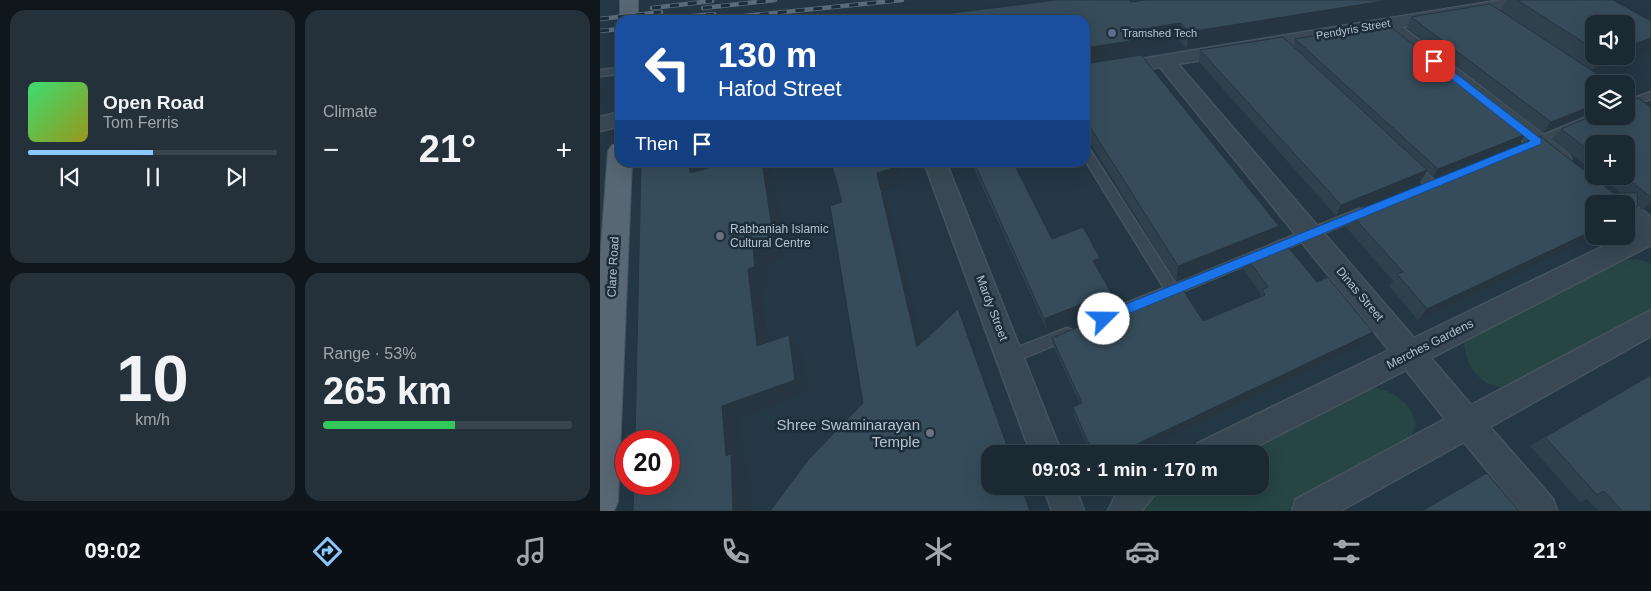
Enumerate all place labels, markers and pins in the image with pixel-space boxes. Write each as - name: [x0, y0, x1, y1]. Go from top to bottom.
- marker: Tramshed Tech: [1106, 27, 1118, 39]
- place label: Tramshed Tech: [1122, 27, 1197, 39]
- pin: [1413, 40, 1455, 82]
- place label: Rabbaniah Islamic Cultural Centre: [730, 222, 829, 250]
- marker: Rabbaniah Islamic Cultural Centre: [714, 230, 726, 242]
- place label: Shree Swaminarayan Temple: [777, 416, 920, 450]
- marker: Shree Swaminarayan Temple: [924, 427, 936, 439]

